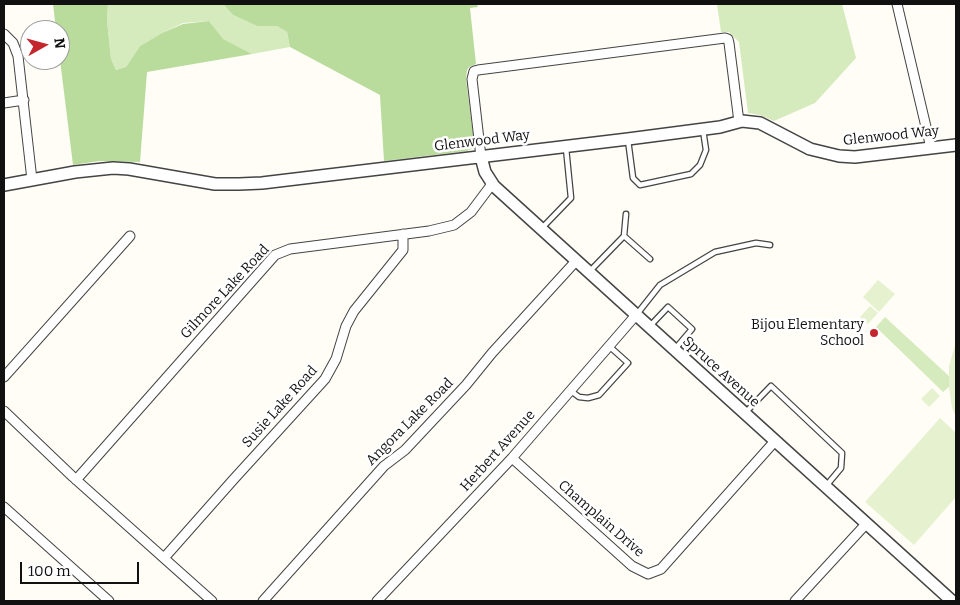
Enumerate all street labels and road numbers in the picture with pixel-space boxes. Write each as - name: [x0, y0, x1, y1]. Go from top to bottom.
- street label: Glenwood Way: [842, 123, 940, 149]
- street label: Glenwood Way: [433, 127, 531, 155]
- street label: Gilmore Lake Road: [177, 242, 273, 342]
- street label: Spruce Avenue: [679, 333, 763, 411]
- street label: Susie Lake Road: [239, 363, 321, 451]
- street label: Angora Lake Road: [363, 375, 457, 469]
- street label: Herbert Avenue: [457, 407, 539, 495]
- street label: Champlain Drive: [555, 477, 647, 561]

